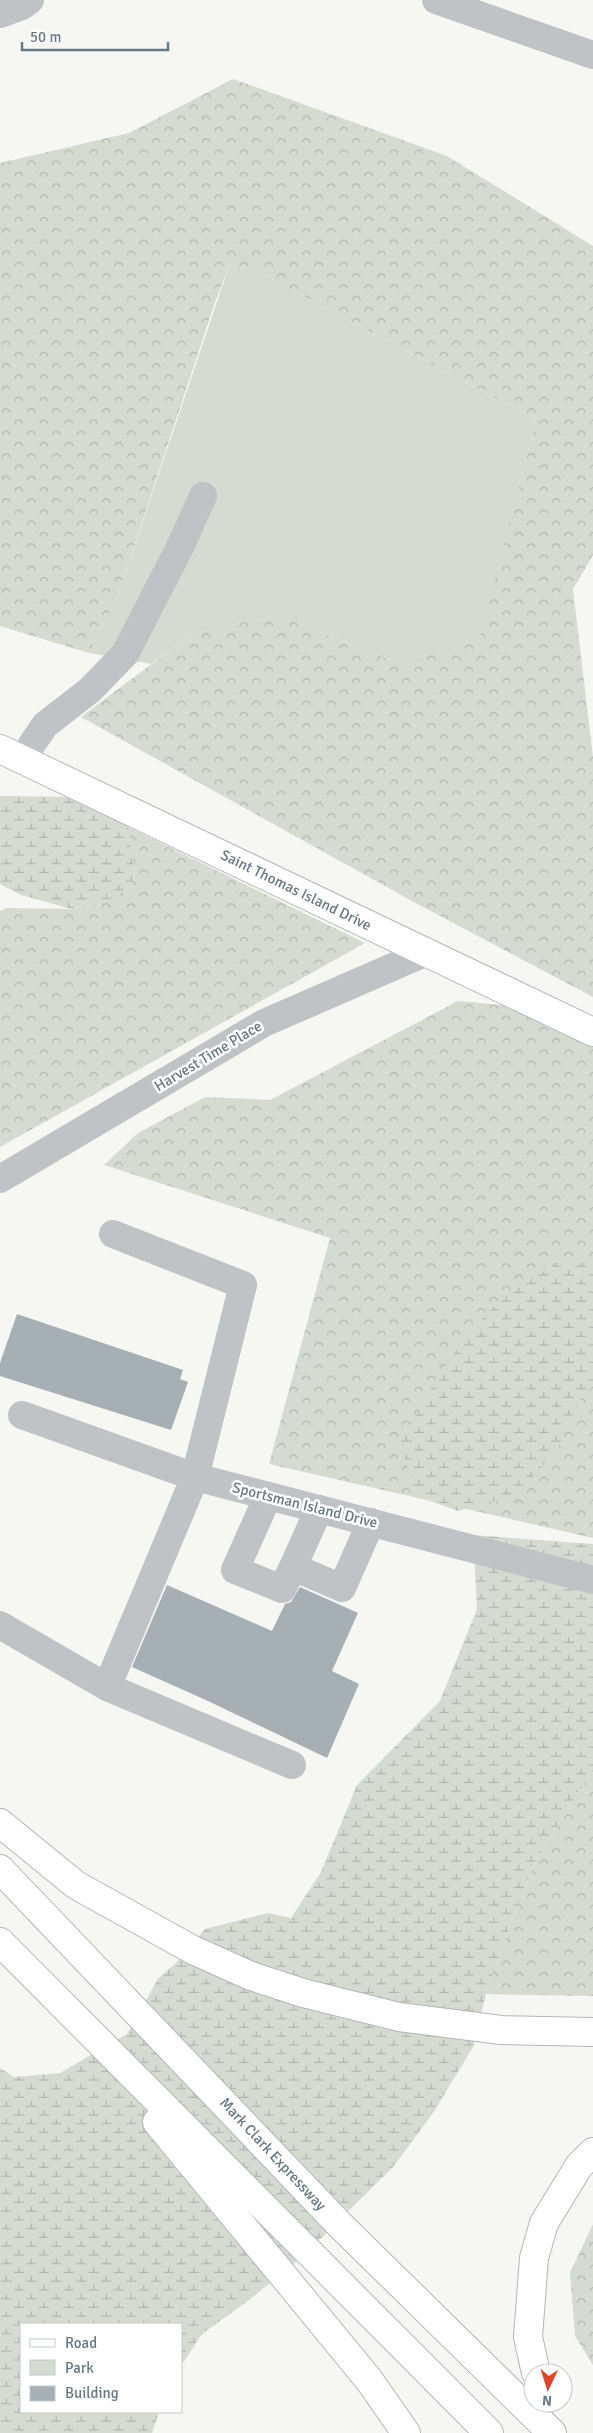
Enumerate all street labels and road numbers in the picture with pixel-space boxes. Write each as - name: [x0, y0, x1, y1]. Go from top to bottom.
- street label: Saint Thomas Island Drive: [218, 846, 374, 934]
- street label: Harvest Time Place: [151, 1017, 265, 1095]
- street label: Sportsman Island Drive: [231, 1478, 379, 1532]
- street label: Mark Clark Expressway: [216, 2094, 330, 2214]

